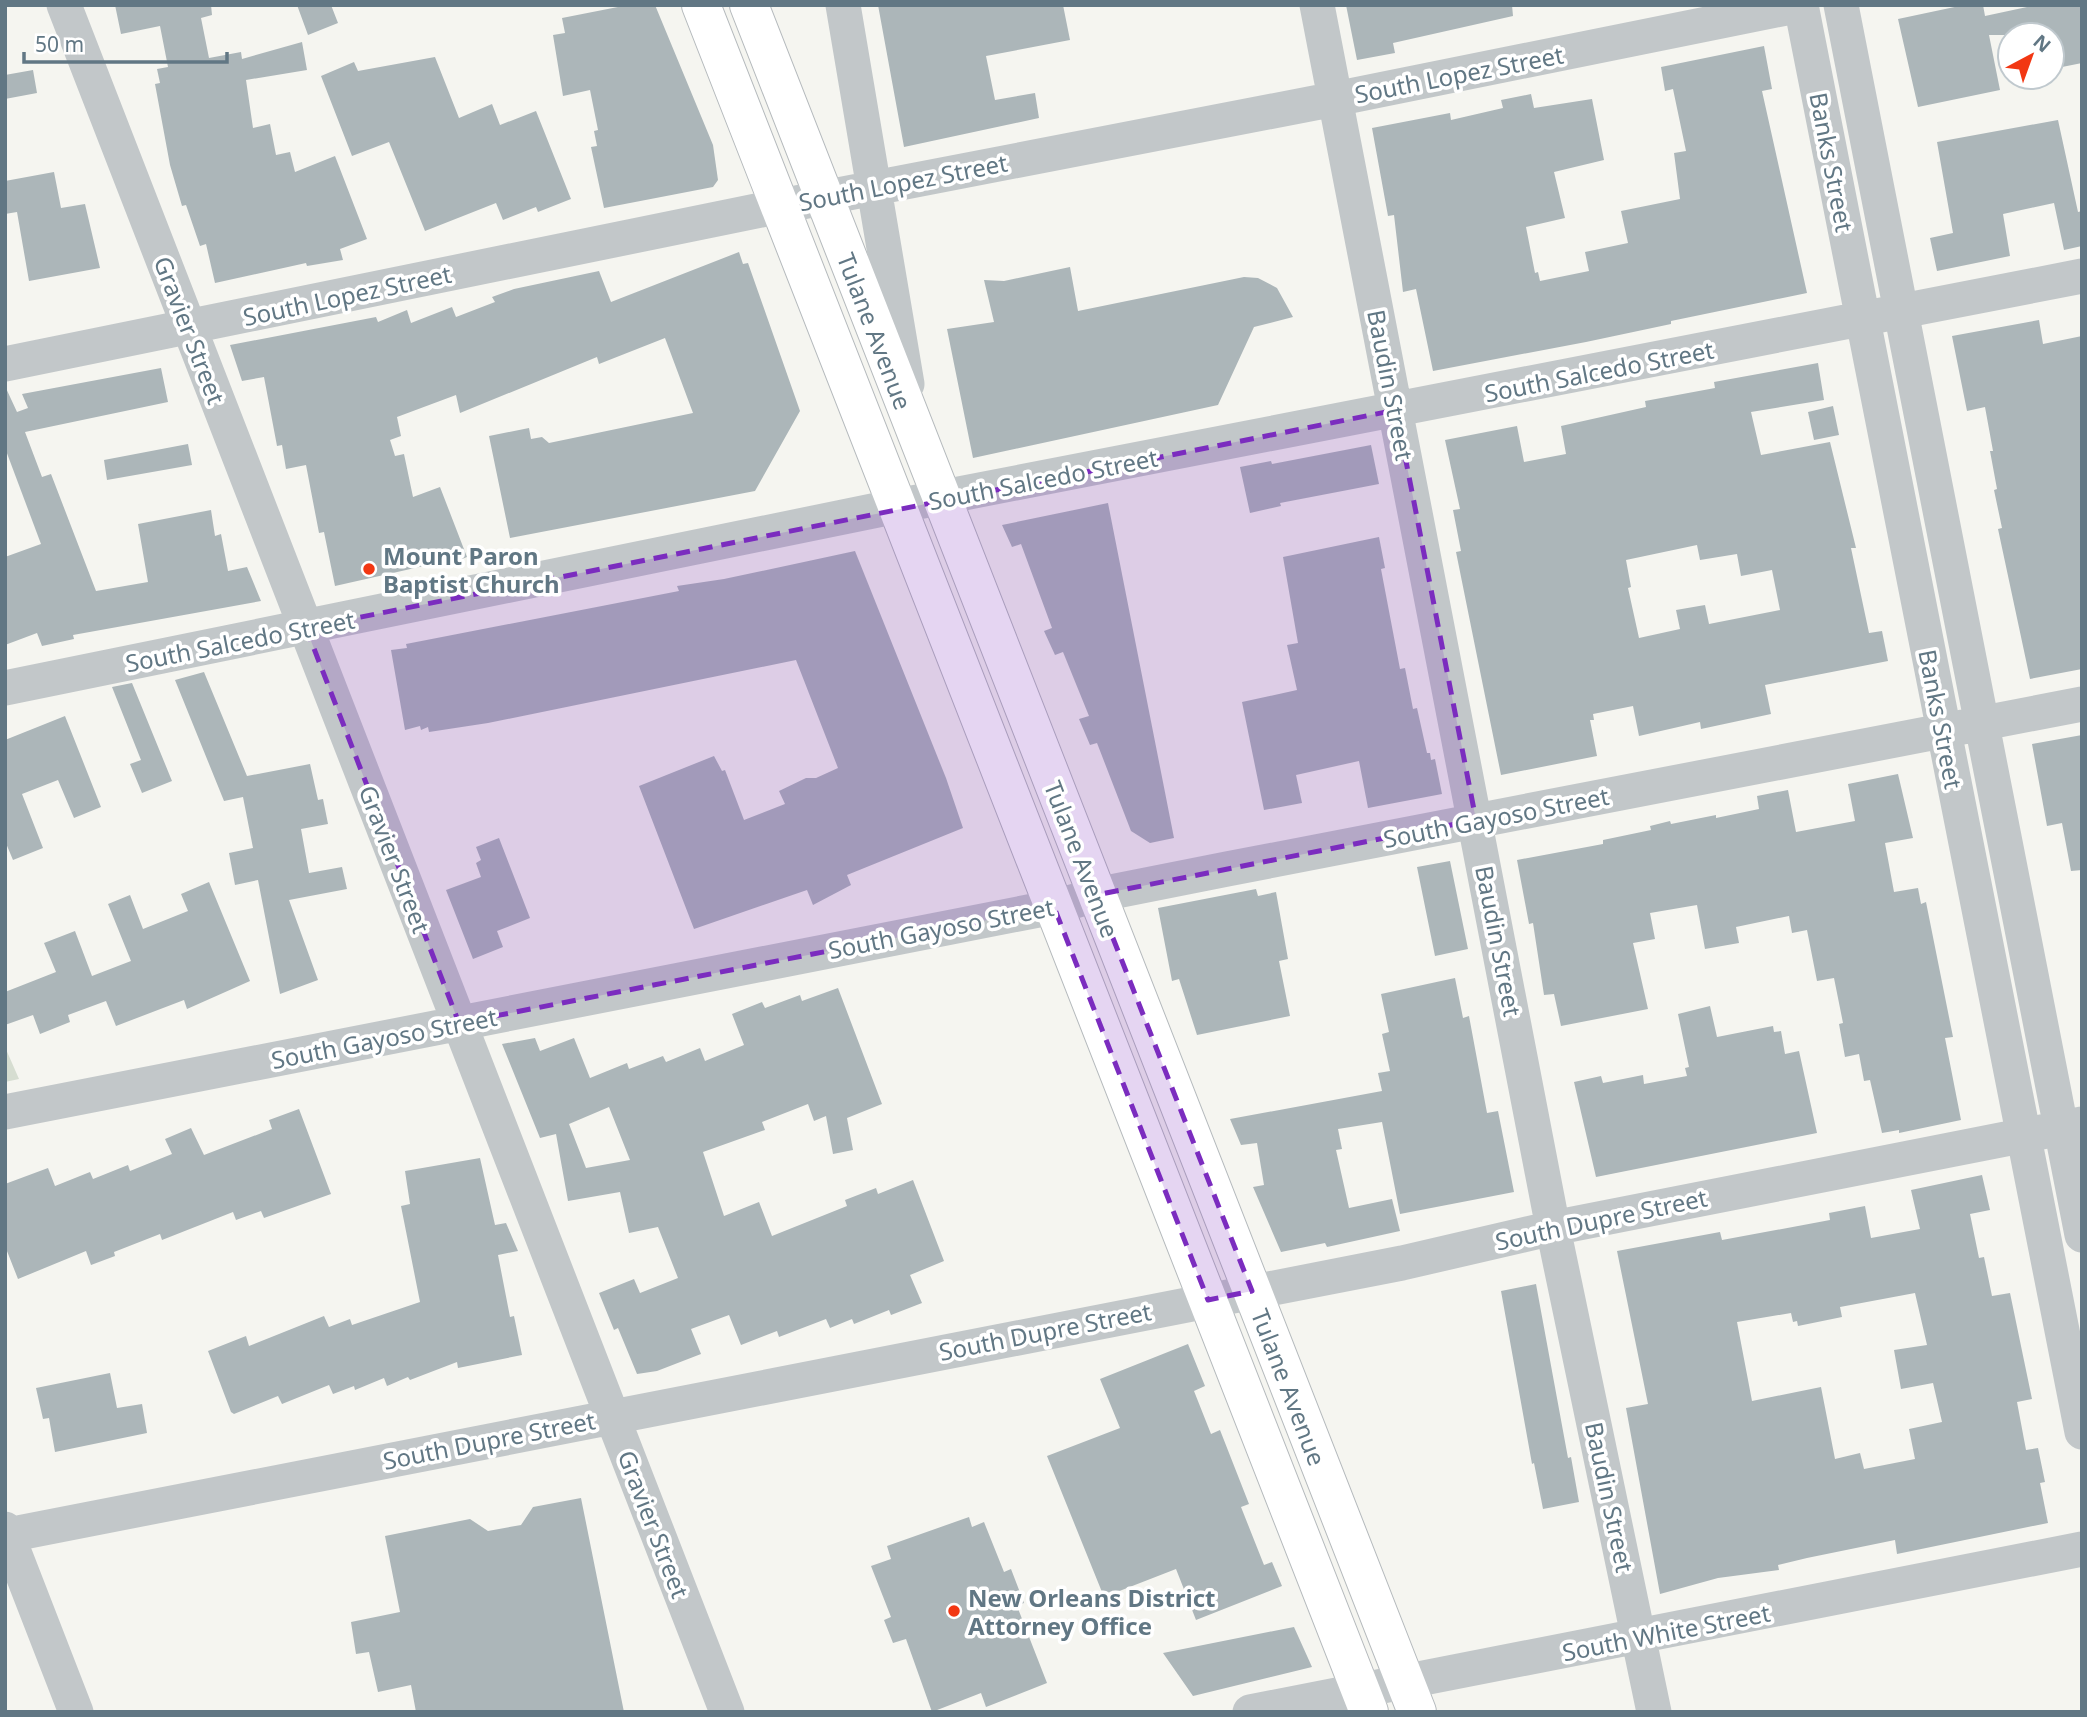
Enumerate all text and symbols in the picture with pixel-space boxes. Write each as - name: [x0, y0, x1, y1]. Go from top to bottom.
- scale bar: [24, 21, 228, 65]
- north arrow: [1996, 21, 2066, 91]
- text: N: [2028, 28, 2057, 58]
- text: 50 m: [35, 30, 84, 58]
- street label: South Lopez Street: [1352, 38, 1566, 110]
- street label: Banks Street: [1802, 89, 1862, 235]
- street label: South Lopez Street: [796, 146, 1010, 218]
- street label: Tulane Avenue: [830, 248, 920, 414]
- street label: Gravier Street: [147, 252, 233, 409]
- street label: South Lopez Street: [240, 257, 454, 333]
- street label: Baudin Street: [1360, 307, 1422, 464]
- street label: South Salcedo Street: [1482, 333, 1717, 409]
- street label: South Salcedo Street: [926, 441, 1161, 517]
- place label: Mount Paron Baptist Church: [383, 539, 560, 600]
- marker: Mount Paron Baptist Church: [361, 561, 377, 577]
- street label: South Salcedo Street: [123, 603, 358, 679]
- street label: Banks Street: [1911, 646, 1971, 792]
- street label: Tulane Avenue: [1037, 776, 1127, 942]
- street label: South Gayoso Street: [1380, 779, 1612, 855]
- street label: Gravier Street: [352, 781, 438, 938]
- street label: Baudin Street: [1468, 863, 1530, 1020]
- street label: South Gayoso Street: [825, 890, 1057, 966]
- street label: South Gayoso Street: [268, 1000, 500, 1076]
- street label: South Dupre Street: [1492, 1180, 1710, 1258]
- street label: South Dupre Street: [936, 1294, 1154, 1368]
- street label: Tulane Avenue: [1244, 1304, 1334, 1470]
- street label: South Dupre Street: [380, 1403, 598, 1477]
- street label: Baudin Street: [1578, 1419, 1642, 1576]
- street label: Gravier Street: [611, 1446, 697, 1603]
- place label: New Orleans District Attorney Office: [968, 1581, 1216, 1642]
- street label: South White Street: [1559, 1596, 1773, 1668]
- marker: New Orleans District Attorney Office: [946, 1603, 962, 1619]

